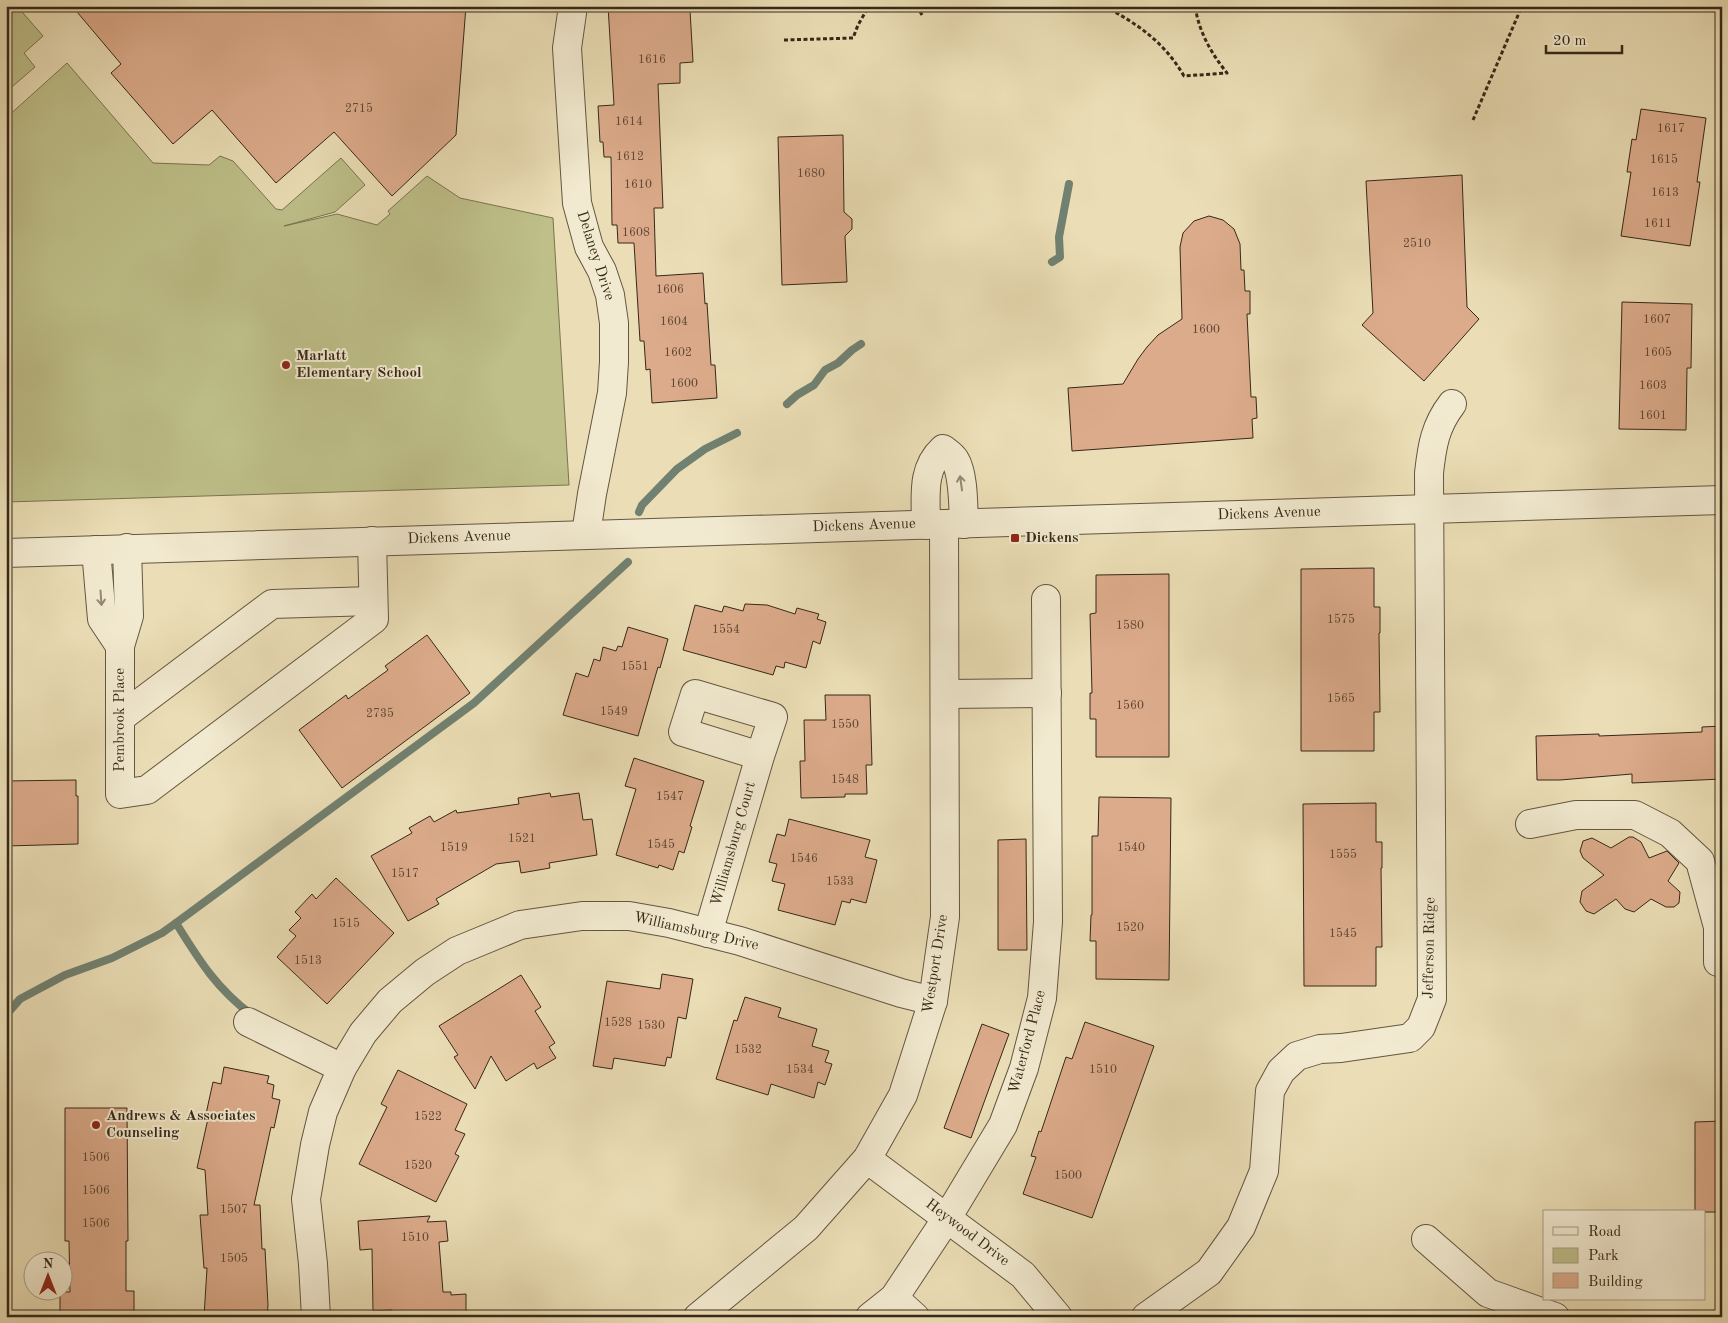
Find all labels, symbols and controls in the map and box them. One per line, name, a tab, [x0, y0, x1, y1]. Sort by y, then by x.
scale bar	[1546, 22, 1622, 54]
text: 20 m	[1553, 34, 1587, 49]
house number: 1616	[638, 54, 666, 66]
house number: 2715	[345, 102, 373, 115]
house number: 1614	[615, 116, 643, 128]
house number: 1617	[1657, 123, 1685, 135]
house number: 1612	[616, 151, 644, 163]
house number: 1615	[1650, 153, 1678, 166]
house number: 1680	[797, 168, 825, 180]
house number: 1610	[624, 179, 652, 191]
house number: 1613	[1651, 187, 1679, 199]
street label: Delaney Drive	[573, 209, 617, 303]
house number: 1611	[1644, 218, 1672, 230]
house number: 1608	[622, 227, 650, 239]
house number: 2510	[1403, 237, 1431, 250]
house number: 1606	[656, 284, 684, 296]
house number: 1607	[1643, 314, 1671, 326]
house number: 1604	[660, 316, 688, 328]
house number: 1600	[1192, 324, 1220, 336]
house number: 1605	[1644, 346, 1672, 359]
house number: 1602	[664, 347, 692, 359]
place label: Marlatt Elementary School	[296, 349, 422, 381]
marker: Marlatt Elementary School	[280, 359, 292, 371]
house number: 1600	[670, 378, 698, 390]
house number: 1603	[1639, 380, 1667, 392]
house number: 1601	[1639, 410, 1667, 422]
one-way arrow	[955, 475, 965, 491]
street label: Dickens Avenue	[1217, 505, 1321, 523]
street label: Dickens Avenue	[812, 517, 916, 535]
street label: Dickens Avenue	[407, 529, 511, 547]
place label: Dickens	[1025, 531, 1079, 546]
marker: Dickens	[1009, 532, 1021, 544]
one-way arrow	[96, 590, 105, 606]
house number: 1575	[1327, 613, 1355, 626]
house number: 1580	[1116, 619, 1144, 632]
house number: 1554	[712, 623, 740, 636]
house number: 1551	[621, 660, 649, 673]
street label: Pembrook Place	[113, 668, 128, 772]
house number: 1565	[1327, 692, 1355, 705]
house number: 1560	[1116, 699, 1144, 712]
house number: 1549	[600, 705, 628, 718]
house number: 2735	[366, 707, 394, 720]
house number: 1550	[831, 718, 859, 731]
house number: 1548	[831, 773, 859, 786]
street label: Williamsburg Court	[709, 780, 759, 908]
house number: 1547	[656, 790, 684, 803]
house number: 1521	[508, 832, 536, 845]
house number: 1545	[647, 838, 675, 851]
house number: 1519	[440, 841, 468, 854]
house number: 1540	[1117, 841, 1145, 854]
house number: 1555	[1329, 848, 1357, 861]
house number: 1546	[790, 852, 818, 865]
house number: 1517	[391, 867, 419, 880]
house number: 1533	[826, 875, 854, 888]
street label: Jefferson Ridge	[1422, 897, 1438, 999]
street label: Williamsburg Drive	[632, 910, 760, 954]
street label: Westport Drive	[921, 913, 951, 1015]
house number: 1515	[332, 917, 360, 930]
house number: 1520	[1116, 921, 1144, 934]
house number: 1545	[1329, 927, 1357, 940]
house number: 1513	[294, 954, 322, 967]
street label: Waterford Place	[1007, 989, 1049, 1095]
house number: 1528	[604, 1016, 632, 1029]
house number: 1530	[637, 1019, 665, 1032]
house number: 1532	[734, 1043, 762, 1056]
house number: 1534	[786, 1063, 814, 1076]
house number: 1510	[1089, 1063, 1117, 1076]
place label: Andrews & Associates Counseling	[106, 1109, 255, 1141]
house number: 1522	[414, 1110, 442, 1123]
marker: Andrews & Associates Counseling	[90, 1119, 102, 1131]
house number: 1506	[82, 1151, 110, 1164]
house number: 1520	[404, 1159, 432, 1172]
house number: 1500	[1054, 1169, 1082, 1182]
house number: 1506	[82, 1184, 110, 1197]
street label: Heywood Drive	[922, 1197, 1012, 1269]
house number: 1507	[220, 1203, 248, 1216]
legend	[1543, 1210, 1706, 1300]
house number: 1506	[82, 1217, 110, 1230]
text: Road	[1588, 1225, 1622, 1240]
house number: 1510	[401, 1231, 429, 1244]
text: Park	[1588, 1249, 1619, 1264]
north arrow	[22, 1250, 72, 1300]
house number: 1505	[220, 1252, 248, 1265]
text: N	[43, 1257, 54, 1271]
text: Building	[1588, 1275, 1643, 1290]

